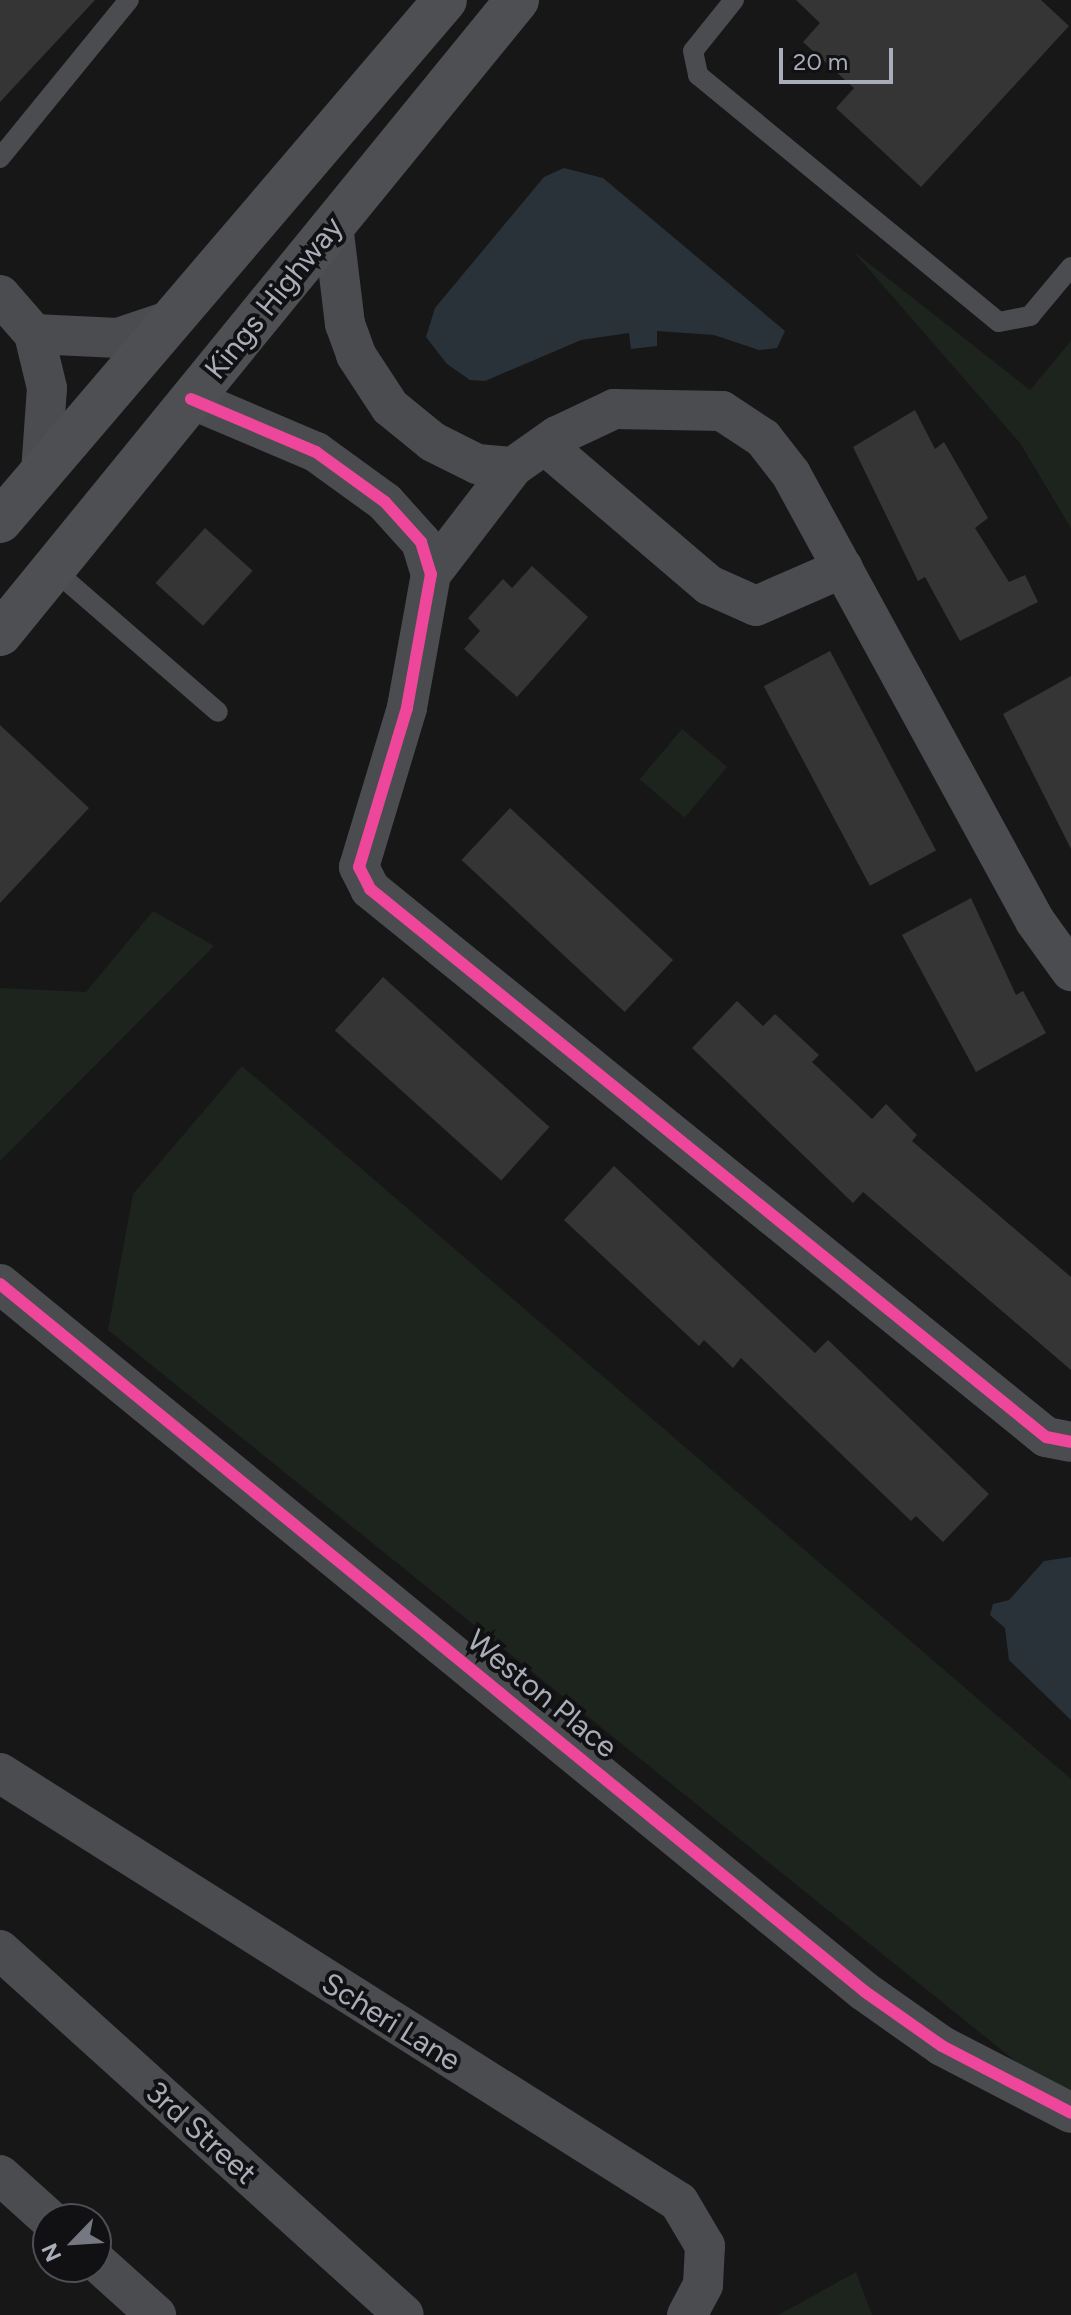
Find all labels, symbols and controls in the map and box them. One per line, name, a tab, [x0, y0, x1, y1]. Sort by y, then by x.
scale bar	[783, 32, 897, 82]
text: 20 m	[793, 47, 848, 76]
street label: Kings Highway	[198, 209, 350, 387]
street label: Weston Place	[460, 1623, 624, 1765]
street label: Scheri Lane	[315, 1965, 467, 2079]
street label: 3rd Street	[139, 2074, 263, 2192]
north arrow	[32, 2203, 112, 2283]
text: N	[36, 2239, 67, 2266]

